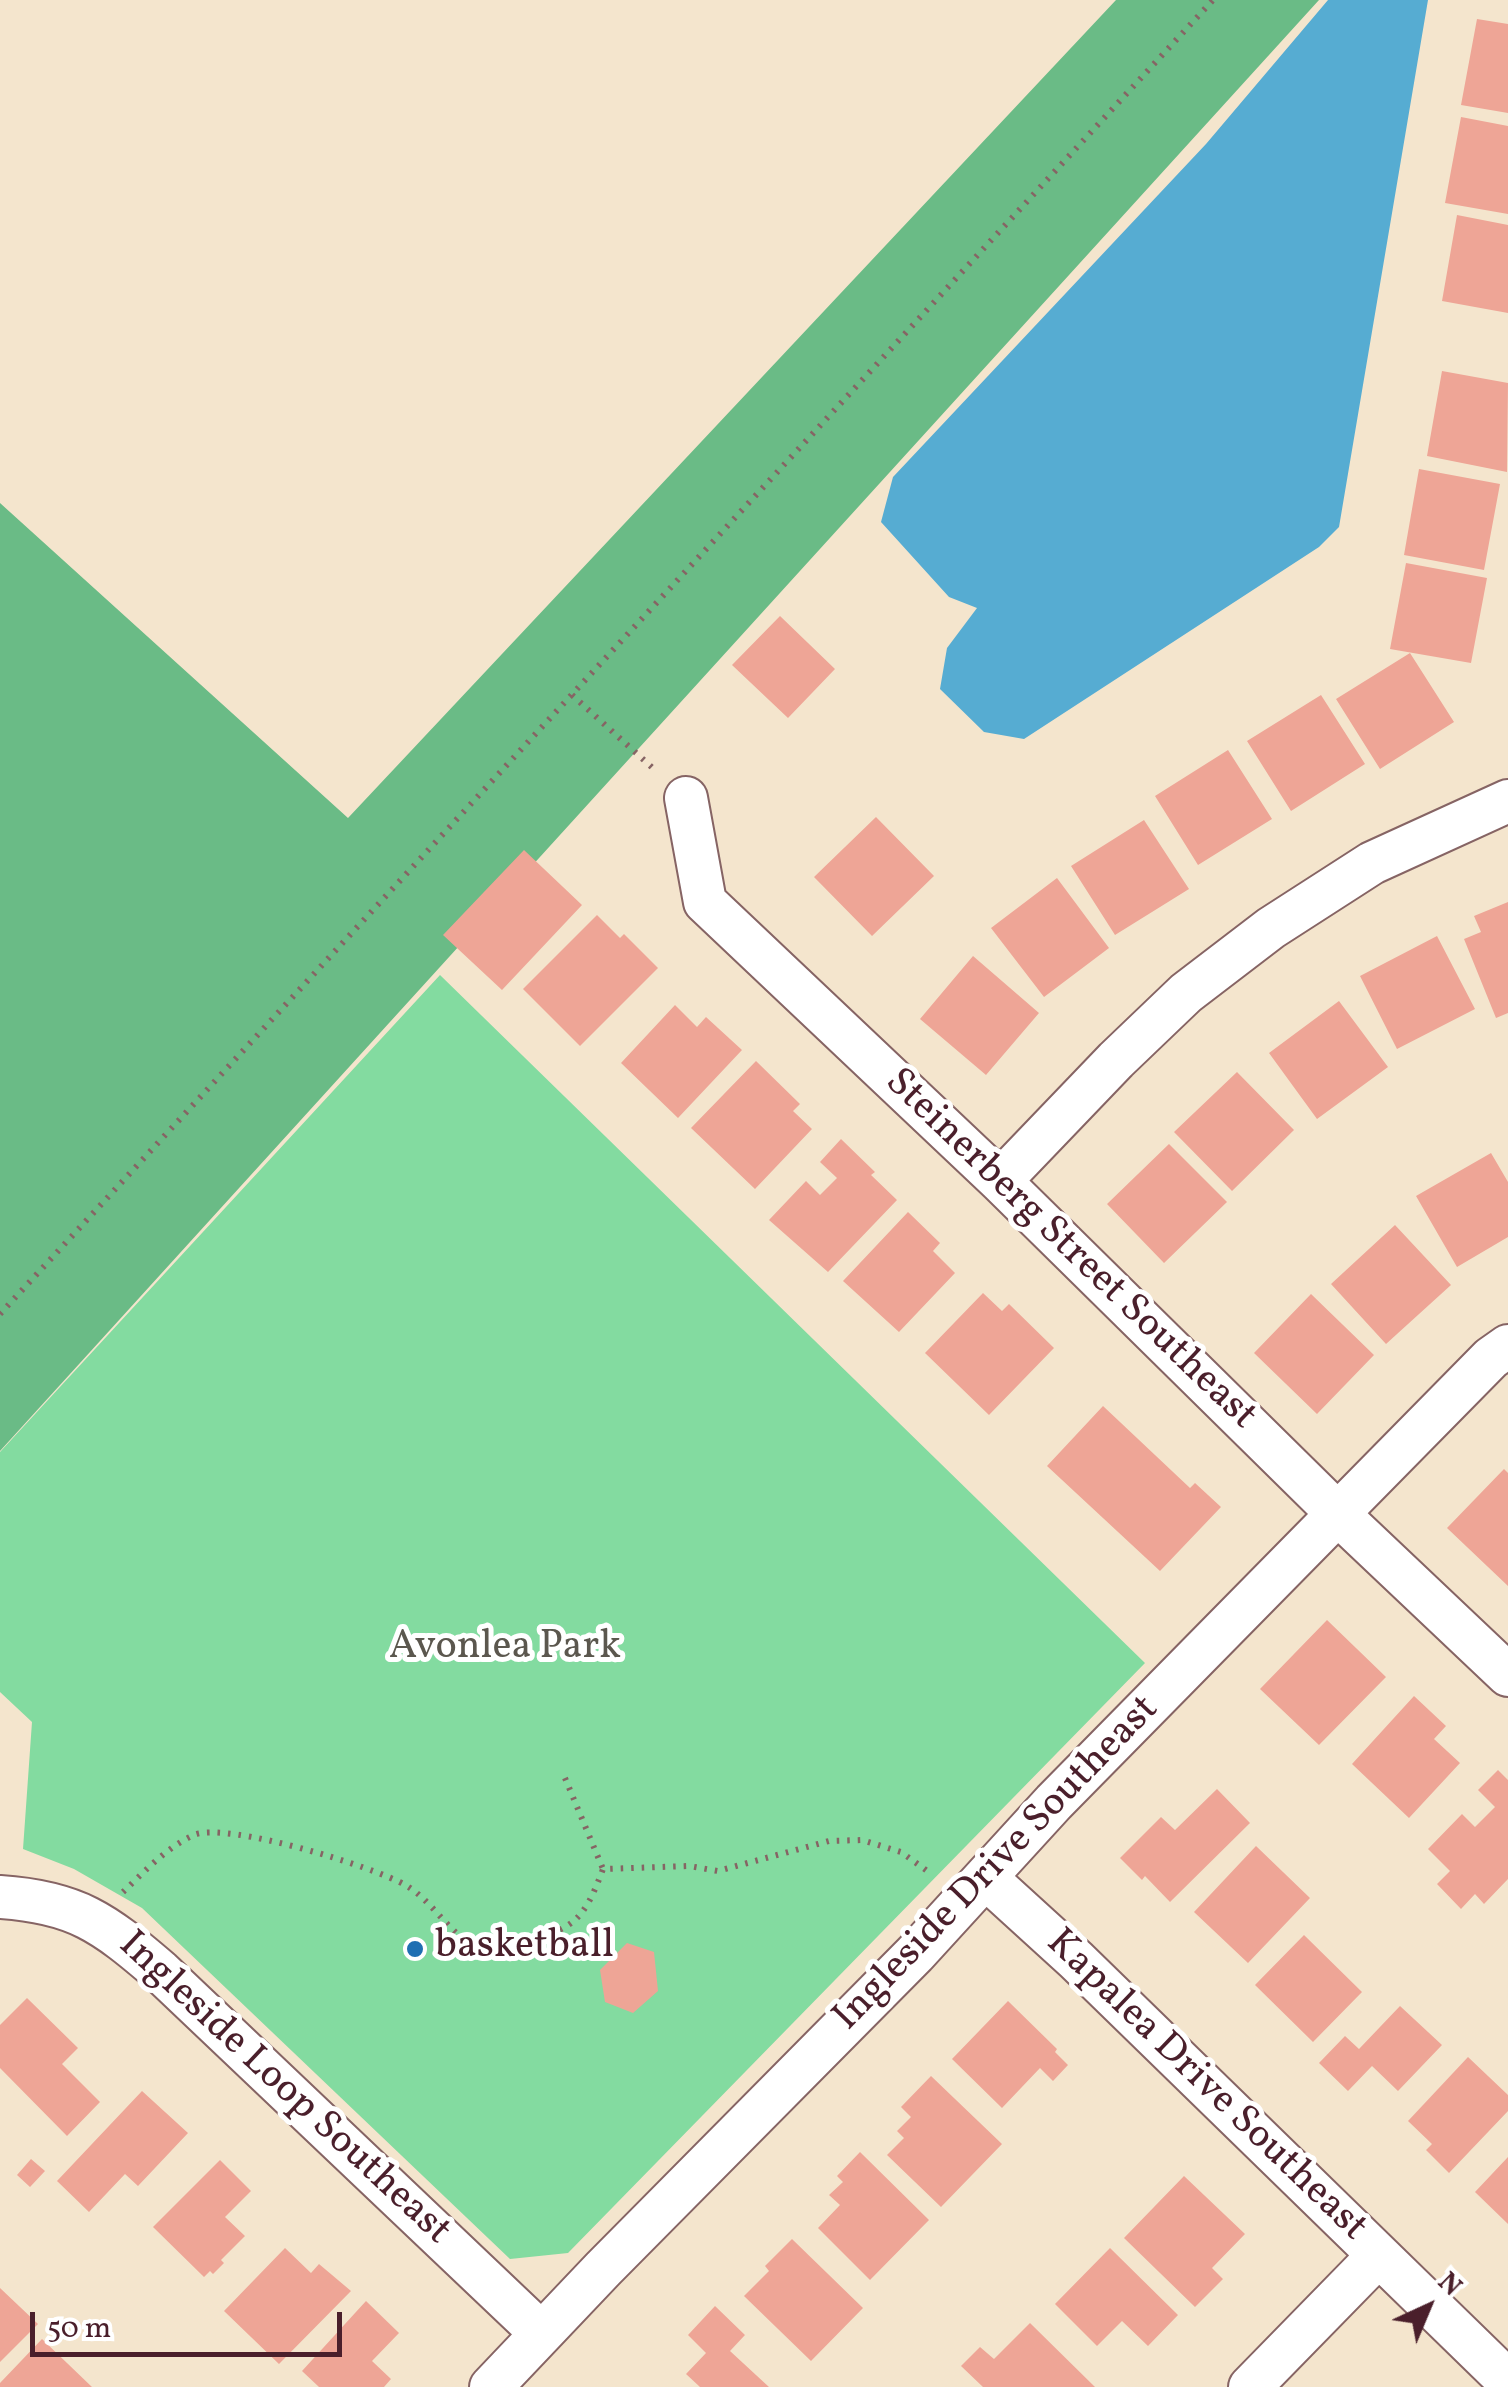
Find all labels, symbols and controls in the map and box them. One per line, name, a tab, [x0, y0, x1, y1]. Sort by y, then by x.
street label: Steinerberg Street Southeast	[873, 1060, 1265, 1442]
park label: Avonlea Park	[389, 1626, 621, 1674]
street label: Ingleside Drive Southeast	[825, 1687, 1171, 2043]
street label: Kapalea Drive Southeast	[1034, 1921, 1376, 2253]
street label: Ingleside Loop Southeast	[107, 1923, 459, 2257]
place label: basketball	[435, 1925, 614, 1973]
marker: basketball	[404, 1938, 426, 1960]
north arrow	[1378, 2257, 1478, 2357]
text: N	[1428, 2264, 1470, 2306]
scale bar	[35, 2292, 348, 2354]
text: 50 m	[47, 2308, 111, 2350]

